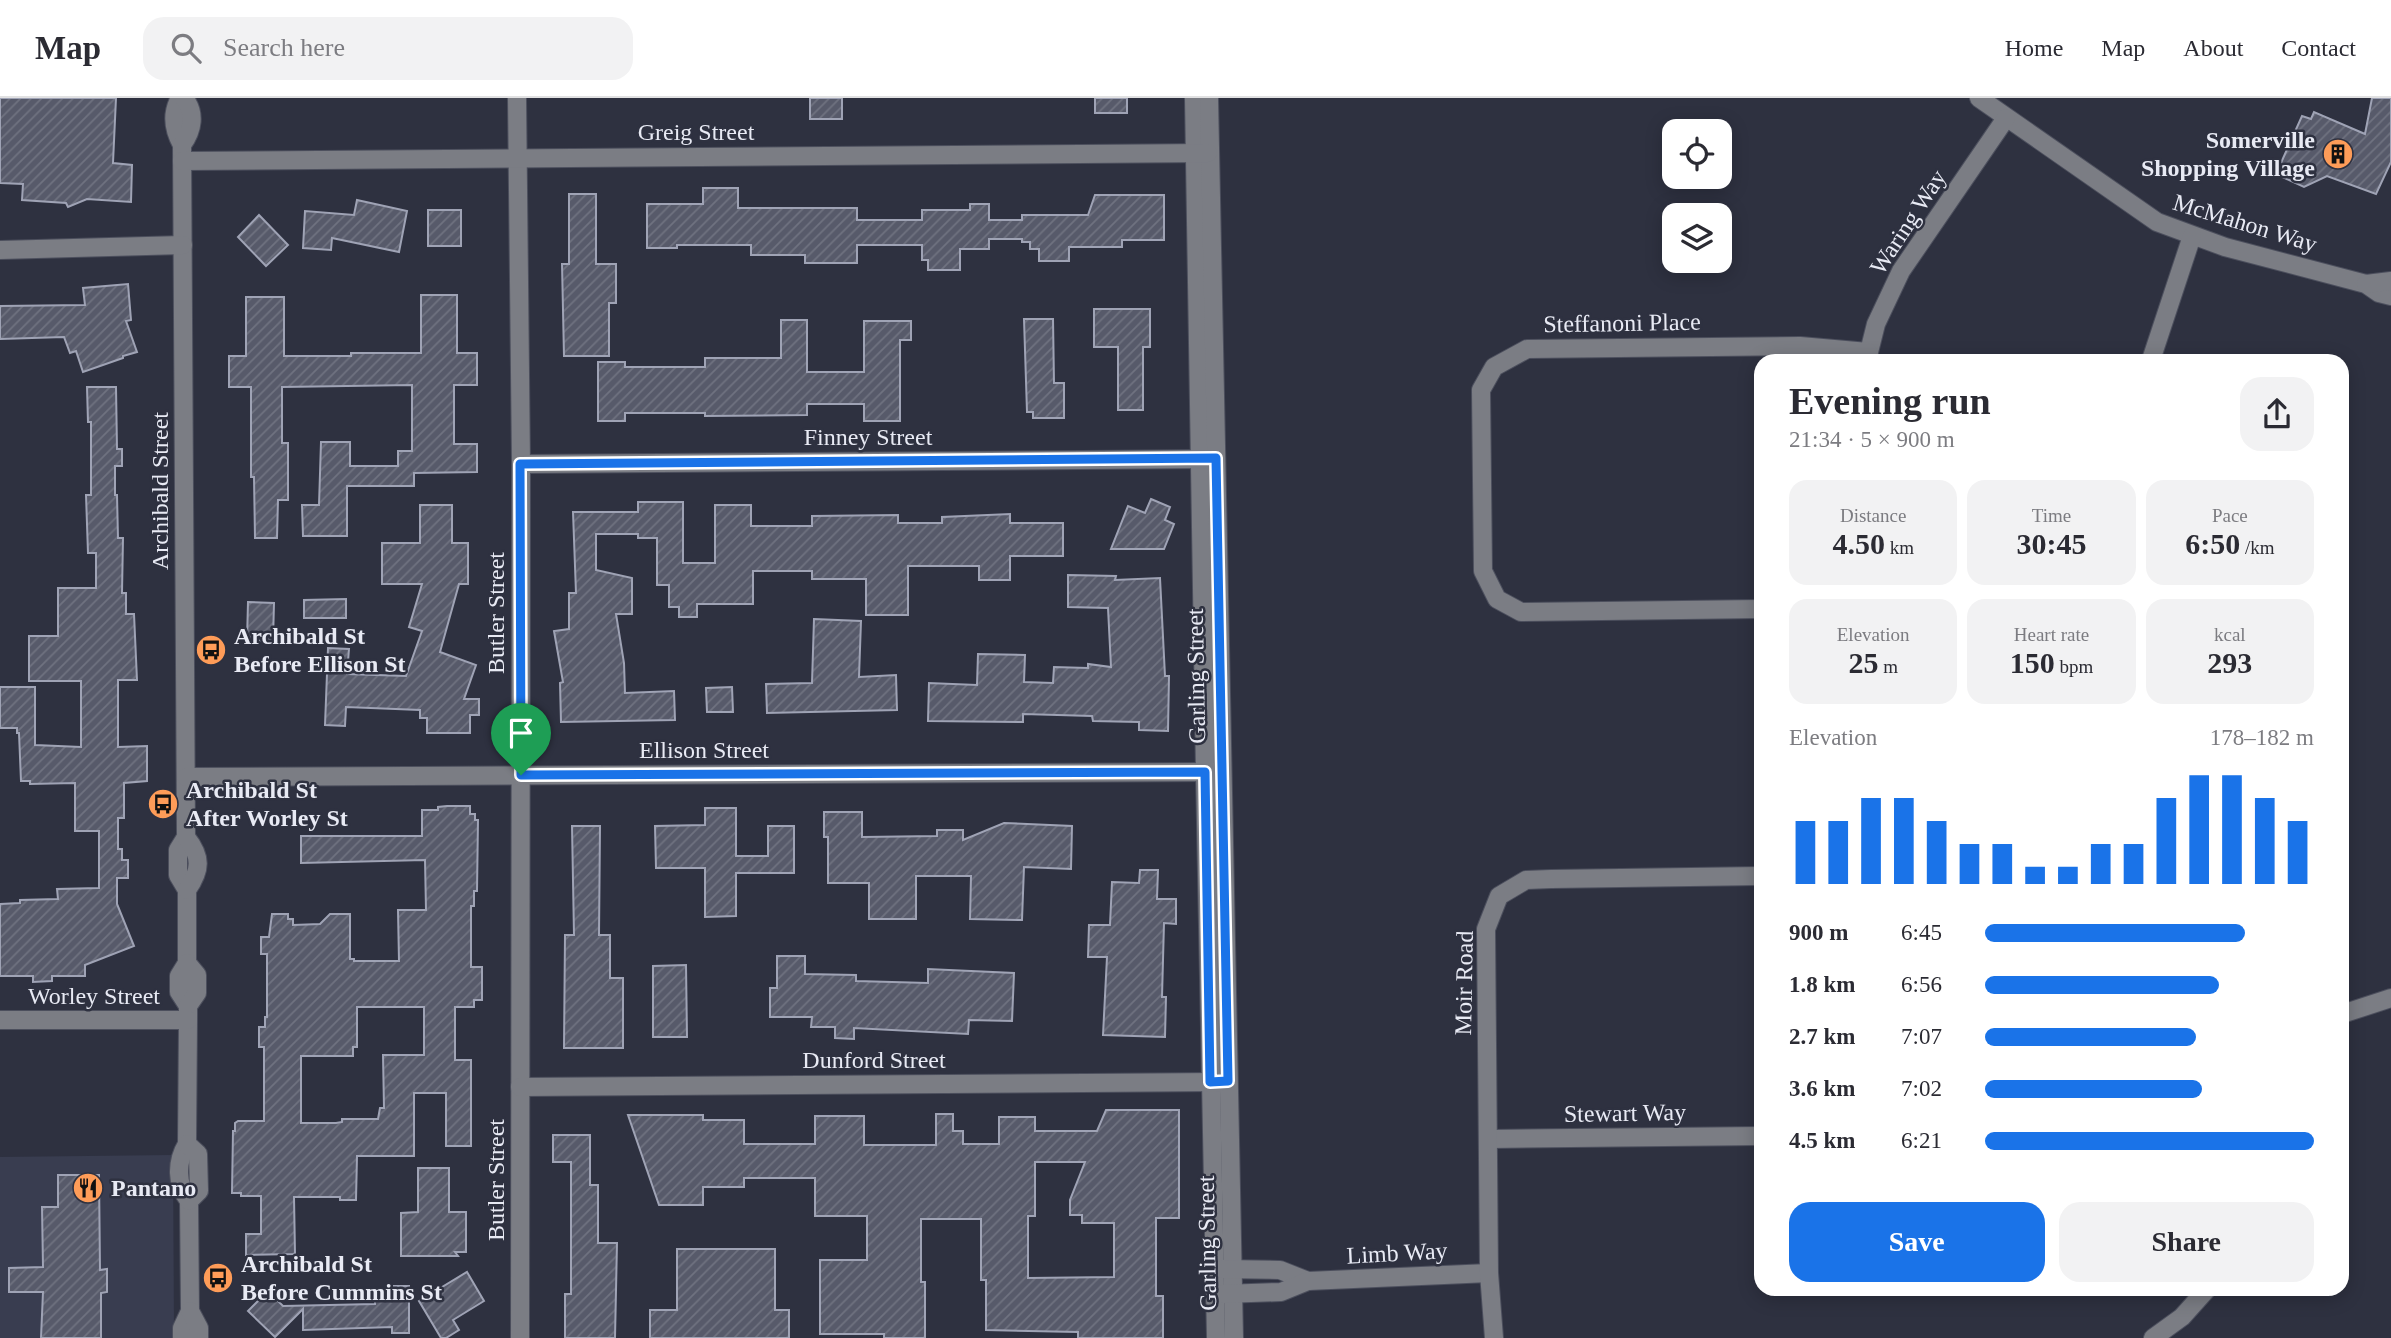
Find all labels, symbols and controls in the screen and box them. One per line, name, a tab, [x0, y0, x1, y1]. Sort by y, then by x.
search box	[143, 17, 633, 80]
icon: search	[167, 29, 205, 67]
text: Map	[35, 30, 101, 66]
text: Search here	[223, 33, 345, 62]
text: Home	[2005, 35, 2063, 61]
text: Map	[2101, 35, 2145, 61]
text: About	[2183, 35, 2243, 61]
text: Contact	[2281, 35, 2356, 61]
street label: Greig Street	[638, 119, 755, 145]
map controls	[1662, 119, 1732, 273]
button: locate	[1662, 119, 1732, 189]
place label: Somerville Shopping Village	[2141, 127, 2315, 181]
building icon: Somerville Shopping Village	[2321, 137, 2355, 171]
street label: Waring Way	[1865, 165, 1951, 279]
street label: McMahon Way	[2170, 189, 2320, 257]
button: layers	[1662, 203, 1732, 273]
street label: Steffanoni Place	[1543, 309, 1701, 337]
button: share	[2240, 377, 2314, 451]
text: Evening run	[1789, 380, 1991, 422]
street label: Archibald Street	[147, 412, 173, 570]
street label: Finney Street	[804, 424, 933, 450]
text: 21:34 · 5 × 900 m	[1789, 427, 1955, 452]
text: Distance	[1840, 505, 1906, 526]
text: Time	[2032, 505, 2071, 526]
text: Pace	[2212, 505, 2248, 526]
text: 4.50	[1832, 527, 1885, 560]
text: 30:45	[2016, 527, 2086, 560]
text: 6:50	[2185, 527, 2240, 560]
text: km	[1885, 537, 1914, 558]
text: /km	[2240, 537, 2274, 558]
street label: Butler Street	[483, 552, 509, 674]
street label: Garling Street	[1182, 608, 1210, 744]
place label: Archibald St Before Ellison St	[234, 623, 406, 677]
text: Elevation	[1837, 624, 1910, 645]
text: Heart rate	[2014, 624, 2089, 645]
text: kcal	[2214, 624, 2246, 645]
bus stop icon: Archibald St Before Ellison St	[194, 633, 228, 667]
text: 25	[1848, 646, 1878, 679]
text: 150	[2010, 646, 2055, 679]
text: 293	[2207, 646, 2252, 679]
text: m	[1878, 656, 1898, 677]
text: bpm	[2055, 656, 2093, 677]
pin	[491, 703, 551, 775]
icon: arrive	[502, 714, 540, 752]
text: Elevation	[1789, 725, 1877, 750]
text: 178–182 m	[2210, 725, 2314, 750]
street label: Ellison Street	[639, 737, 769, 763]
place label: Archibald St After Worley St	[186, 777, 348, 831]
bus stop icon: Archibald St After Worley St	[146, 787, 180, 821]
text: 900 m	[1789, 920, 1848, 945]
text: 6:45	[1901, 920, 1942, 945]
street label: Moir Road	[1450, 930, 1478, 1036]
text: 1.8 km	[1789, 972, 1855, 997]
text: 6:56	[1901, 972, 1942, 997]
street label: Worley Street	[28, 983, 160, 1009]
text: 2.7 km	[1789, 1024, 1855, 1049]
text: 7:07	[1901, 1024, 1942, 1049]
street label: Dunford Street	[802, 1047, 946, 1073]
text: 3.6 km	[1789, 1076, 1855, 1101]
text: 7:02	[1901, 1076, 1942, 1101]
street label: Stewart Way	[1564, 1099, 1686, 1127]
street label: Butler Street	[483, 1119, 509, 1241]
text: 4.5 km	[1789, 1128, 1855, 1153]
text: 6:21	[1901, 1128, 1942, 1153]
restaurant icon: Pantano	[71, 1171, 105, 1205]
place label: Pantano	[111, 1175, 196, 1201]
street label: Garling Street	[1193, 1175, 1221, 1311]
button: Save	[1789, 1202, 2045, 1282]
button: Share	[2059, 1202, 2314, 1282]
street label: Limb Way	[1346, 1237, 1448, 1269]
place label: Archibald St Before Cummins St	[241, 1251, 442, 1305]
bus stop icon: Archibald St Before Cummins St	[201, 1261, 235, 1295]

